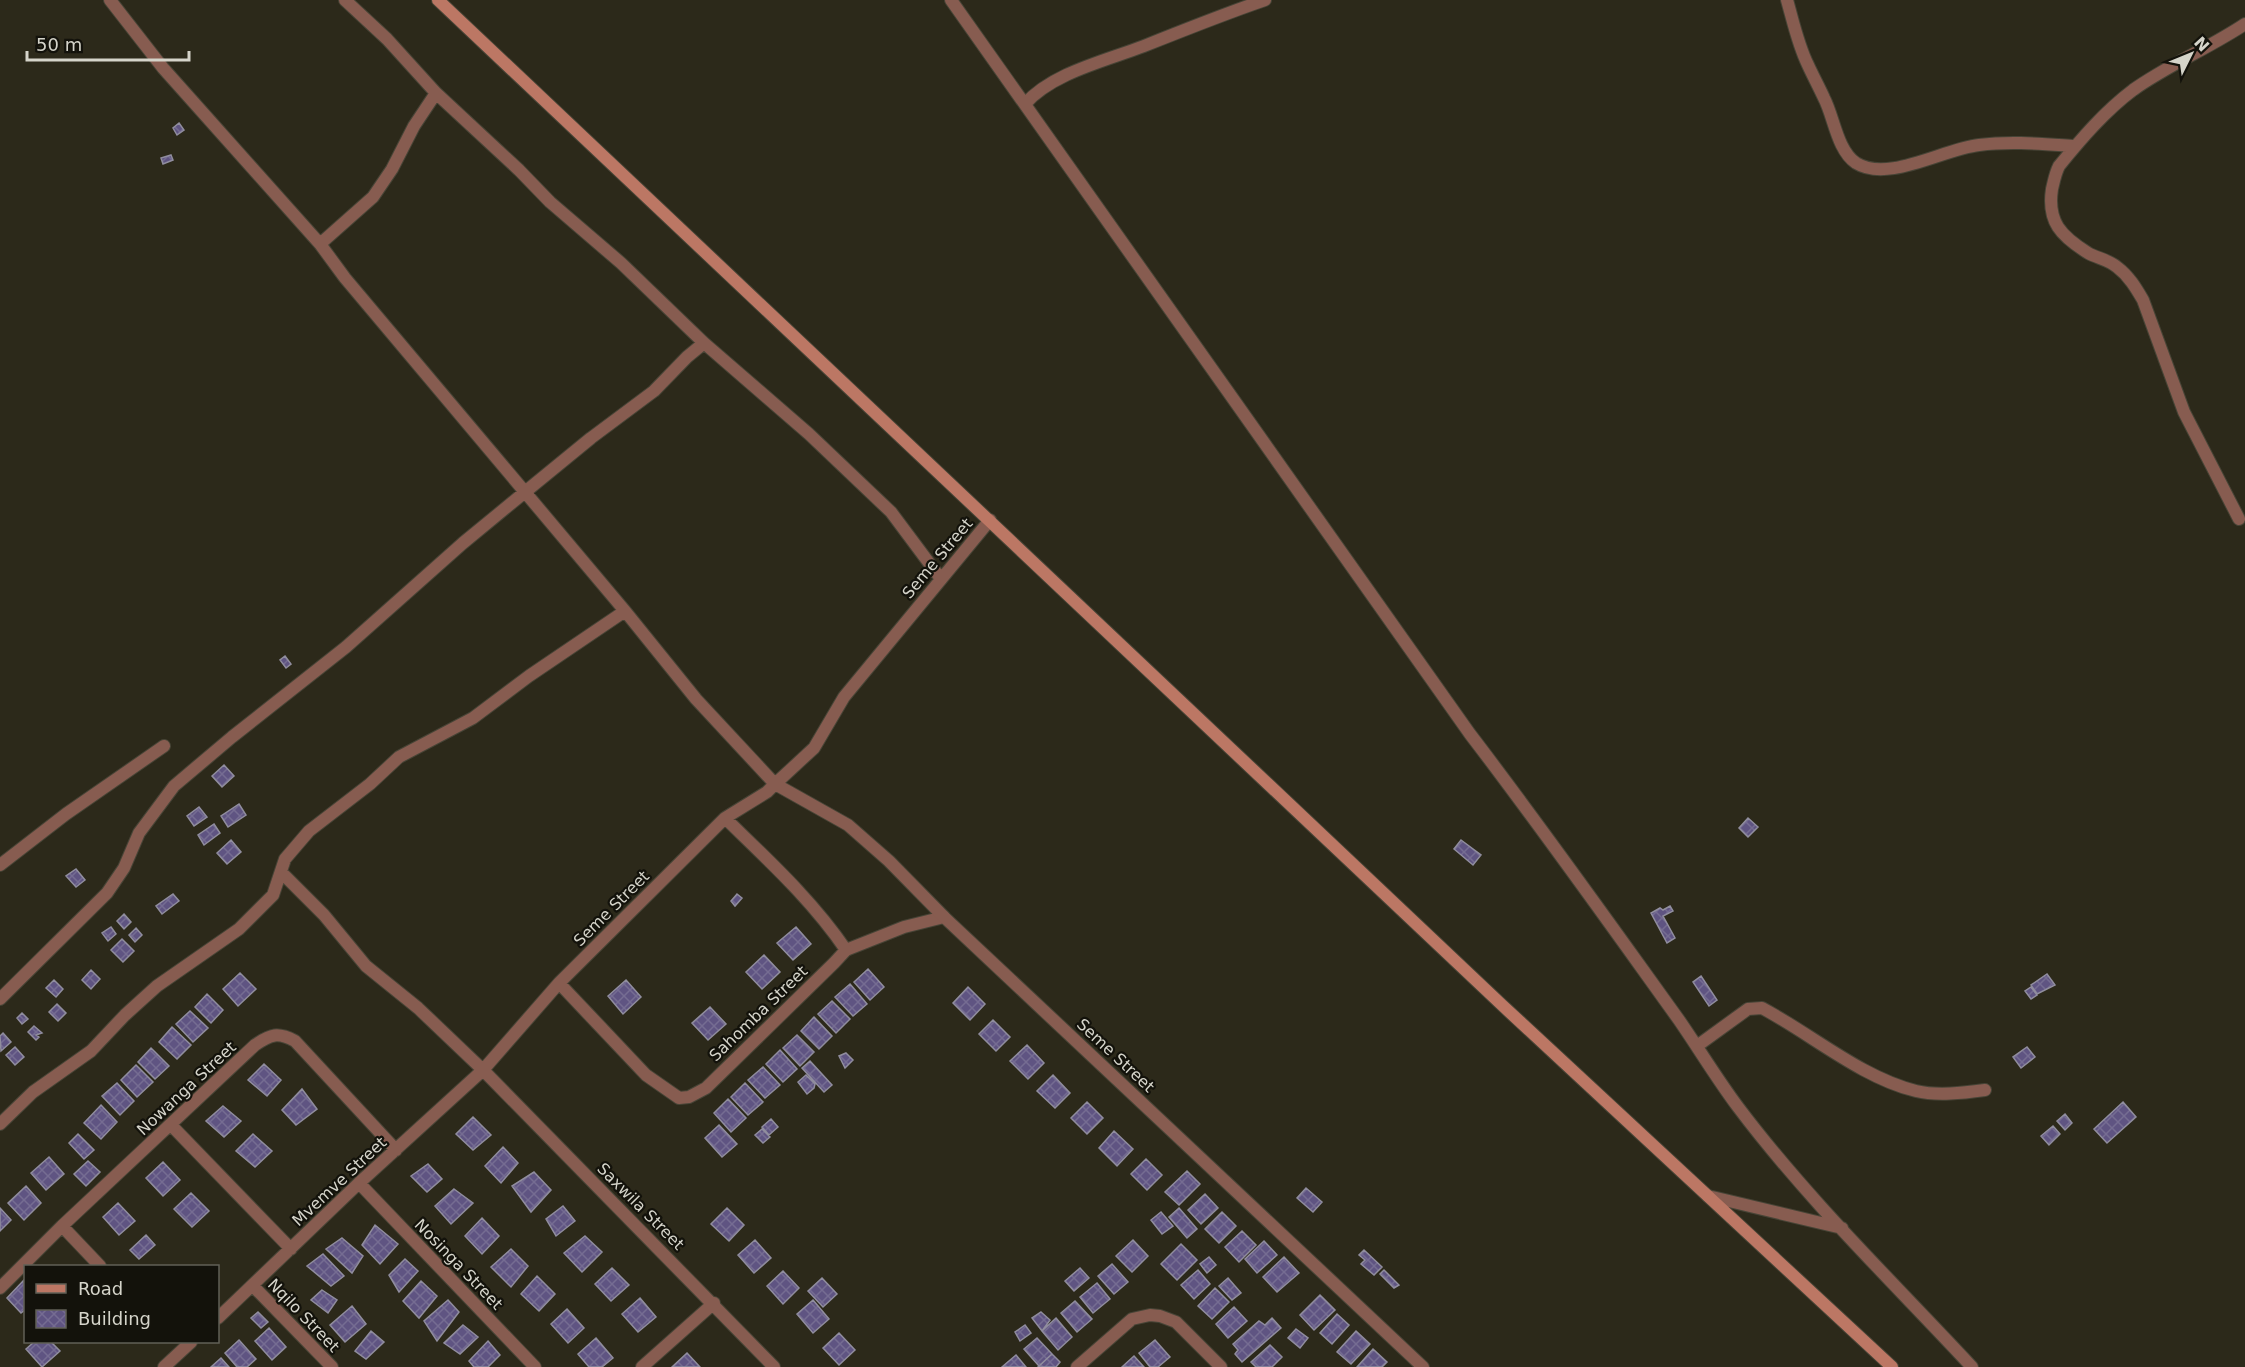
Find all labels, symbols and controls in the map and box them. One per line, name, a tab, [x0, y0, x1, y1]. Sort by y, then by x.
scale bar	[27, 24, 189, 62]
north arrow	[2161, 24, 2221, 84]
text: N	[2190, 33, 2213, 55]
text: 50 m	[36, 34, 82, 55]
street label: Seme Street	[898, 514, 977, 602]
street label: Seme Street	[570, 867, 653, 950]
street label: Sahomba Street	[705, 962, 811, 1065]
street label: Seme Street	[1073, 1015, 1158, 1096]
street label: Nowanga Street	[133, 1038, 240, 1139]
street label: Mvemve Street	[288, 1133, 390, 1230]
street label: Saxwila Street	[593, 1159, 688, 1254]
street label: Nosinga Street	[411, 1215, 507, 1314]
legend	[24, 1265, 219, 1343]
street label: Nqilo Street	[264, 1275, 343, 1356]
text: Road	[78, 1278, 123, 1299]
text: Building	[78, 1308, 151, 1329]

